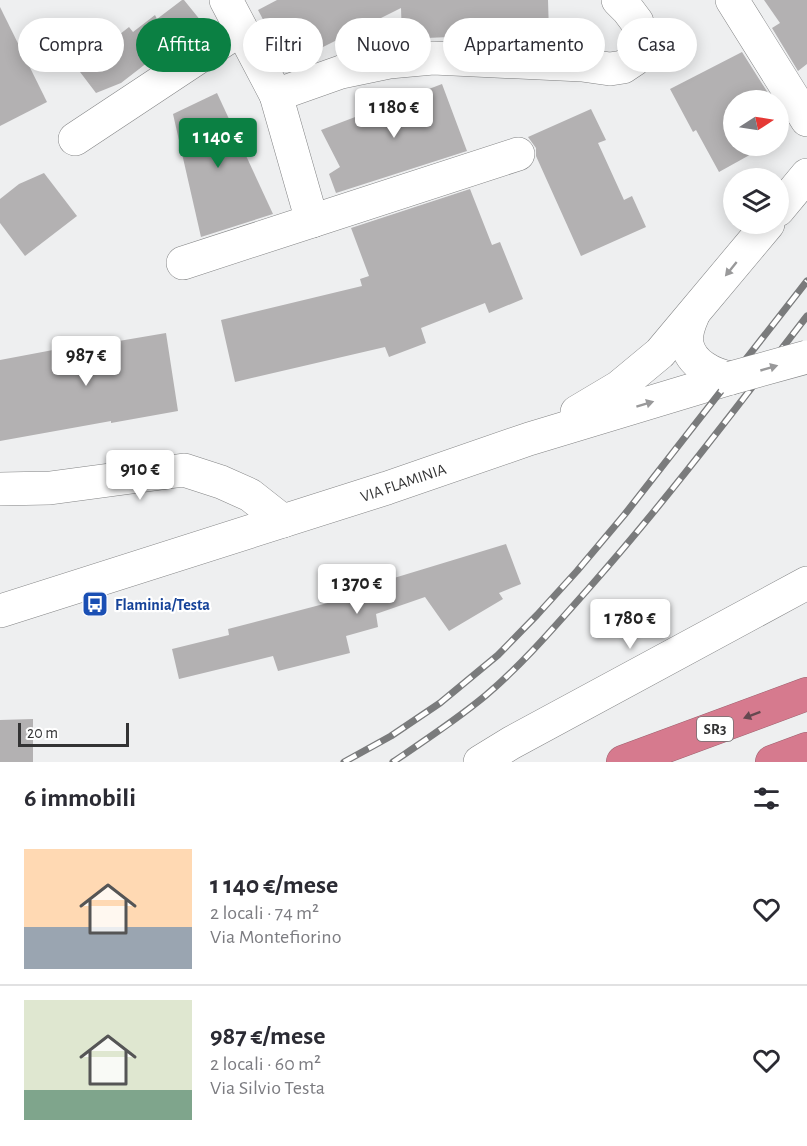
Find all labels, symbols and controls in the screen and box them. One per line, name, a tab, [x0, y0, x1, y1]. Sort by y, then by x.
chip: Compra	[18, 18, 124, 72]
chip: Affitta	[136, 18, 231, 72]
chip: Filtri	[243, 18, 323, 72]
chip: Nuovo	[335, 18, 431, 72]
chip: Appartamento	[443, 18, 605, 72]
chip: Casa	[617, 18, 697, 72]
pin: 1 180 €	[339, 88, 449, 139]
north arrow	[723, 90, 789, 156]
map controls	[723, 90, 789, 234]
text: 1 180 €	[369, 97, 419, 117]
pin: 1 140 €	[163, 118, 273, 169]
text: 1 140 €	[193, 127, 243, 147]
button: layers	[723, 168, 789, 234]
one-way arrow	[724, 261, 737, 277]
pin: 987 €	[44, 336, 128, 387]
text: 987 €	[66, 345, 106, 365]
one-way arrow	[760, 362, 778, 372]
one-way arrow	[636, 399, 654, 408]
pin: 910 €	[98, 450, 182, 501]
text: 910 €	[120, 459, 160, 479]
street label: VIA FLAMINIA	[358, 461, 448, 505]
pin: 1 370 €	[302, 564, 412, 615]
text: 1 370 €	[332, 573, 382, 593]
bus stop icon: Flaminia/Testa	[80, 589, 110, 619]
place label: Flaminia/Testa	[115, 597, 210, 613]
pin: 1 780 €	[575, 599, 685, 650]
text: 1 780 €	[604, 608, 656, 628]
one-way arrow	[743, 710, 761, 720]
road number: SR3	[697, 717, 733, 741]
scale bar	[18, 720, 129, 748]
text: 20 m	[27, 725, 58, 741]
icon: filters	[750, 782, 783, 815]
text: 6 immobili	[24, 785, 136, 811]
text: 1 140 €/mese	[210, 872, 338, 898]
icon: home	[72, 873, 144, 945]
icon: heart	[750, 893, 783, 926]
text: 2 locali · 74 m²	[210, 903, 319, 923]
text: Via Montefiorino	[210, 927, 341, 947]
text: 987 €/mese	[210, 1023, 326, 1049]
icon: home	[72, 1024, 144, 1096]
icon: heart	[750, 1044, 783, 1077]
text: 2 locali · 60 m²	[210, 1054, 321, 1074]
text: Via Silvio Testa	[210, 1078, 325, 1098]

